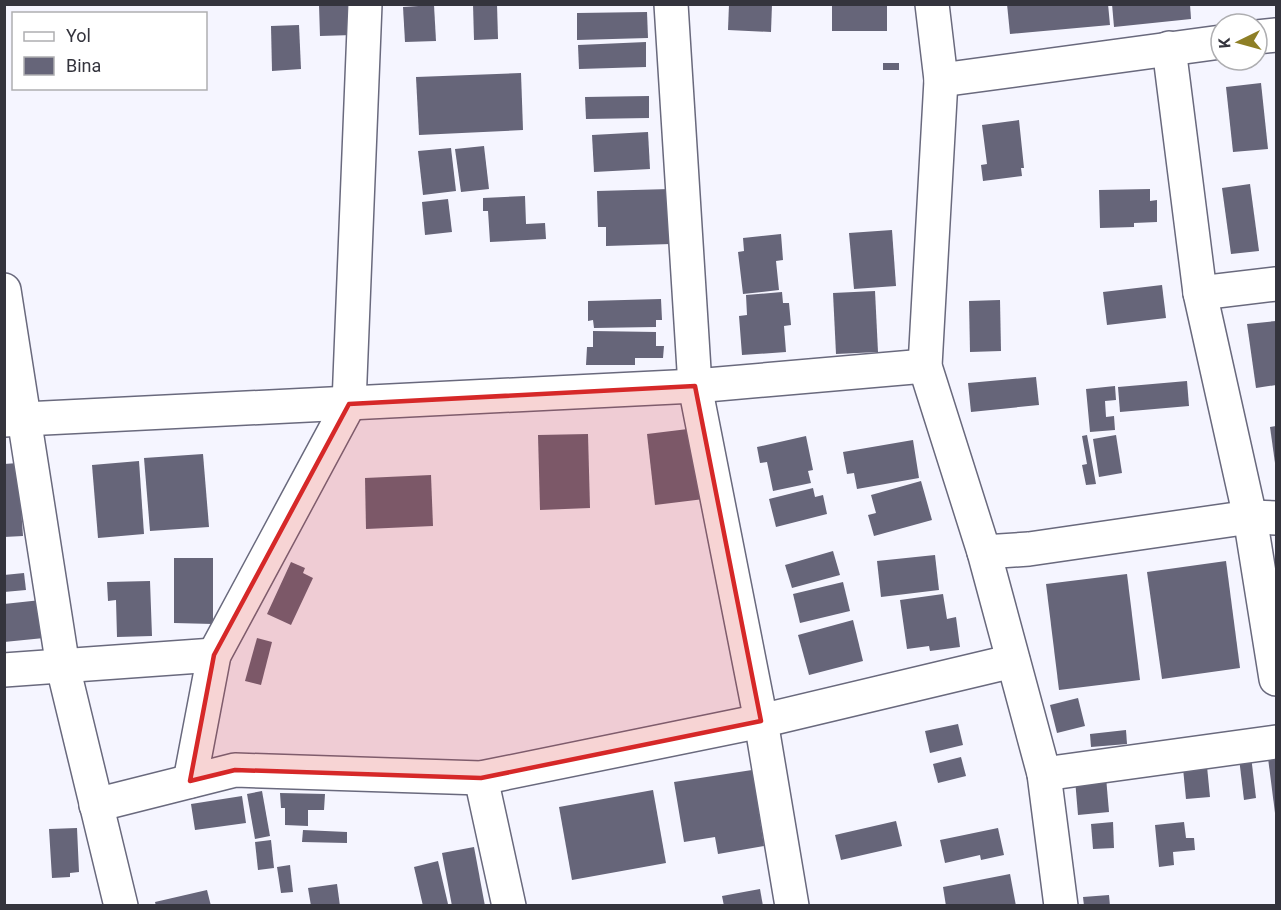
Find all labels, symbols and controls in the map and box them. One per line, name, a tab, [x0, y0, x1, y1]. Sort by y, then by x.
legend	[12, 12, 207, 90]
north arrow	[1209, 12, 1269, 72]
text: Yol	[66, 25, 91, 46]
text: K	[1215, 37, 1234, 49]
text: Bina	[66, 55, 101, 76]

